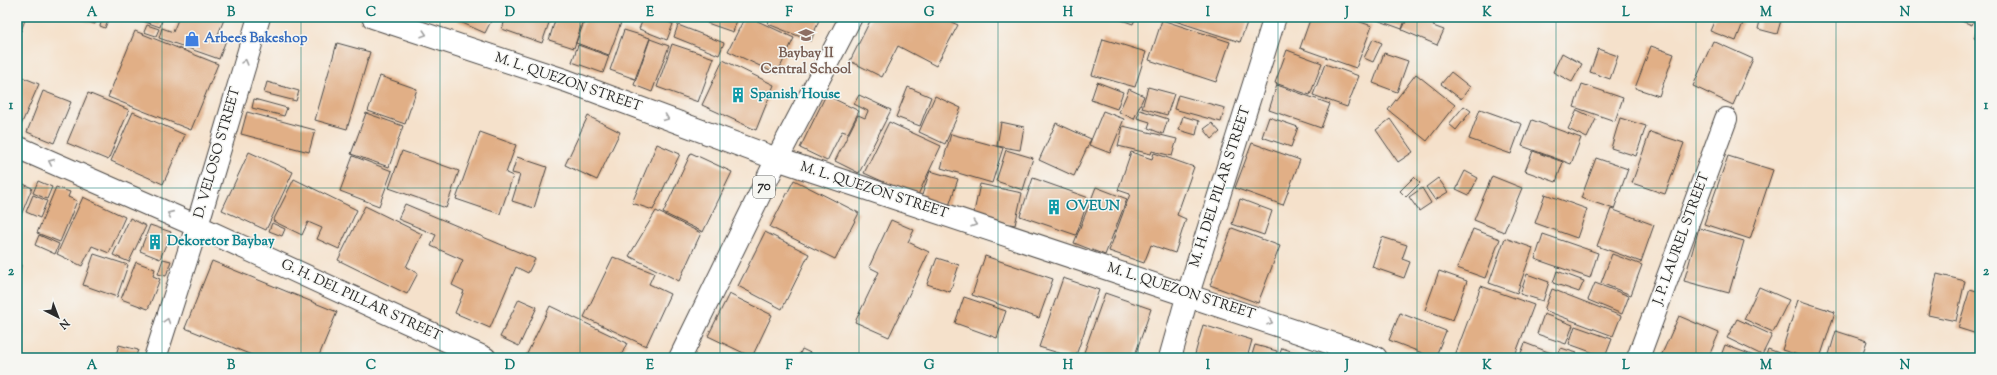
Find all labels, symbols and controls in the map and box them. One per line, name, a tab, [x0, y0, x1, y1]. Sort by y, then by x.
text: A	[87, 4, 98, 22]
text: B	[227, 4, 236, 22]
text: C	[366, 4, 376, 22]
text: D	[505, 4, 515, 22]
text: E	[646, 4, 654, 22]
text: F	[785, 4, 793, 22]
text: G	[924, 4, 935, 22]
text: H	[1063, 4, 1074, 22]
text: I	[1206, 4, 1211, 22]
text: J	[1344, 4, 1349, 22]
text: K	[1482, 4, 1492, 22]
text: L	[1622, 4, 1630, 22]
text: M	[1760, 4, 1772, 22]
text: N	[1900, 4, 1911, 22]
school or university icon: Baybay II Central School	[797, 26, 815, 44]
place label: Arbees Bakeshop	[204, 29, 308, 49]
one-way arrow	[420, 29, 427, 37]
shop icon: Arbees Bakeshop	[183, 30, 201, 48]
place label: Baybay II Central School	[761, 44, 851, 80]
street label: M. L. QUEZON STREET	[492, 48, 645, 118]
one-way arrow	[240, 59, 249, 66]
street label: D. VELOSO STREET	[190, 85, 246, 221]
place label: Spanish House	[750, 85, 841, 105]
building icon: Spanish House	[729, 86, 747, 104]
text: 1	[9, 97, 14, 115]
text: 1	[1984, 97, 1989, 115]
street label: M. H. DEL PILAR STREET	[1185, 104, 1257, 270]
one-way arrow	[662, 113, 669, 121]
one-way arrow	[47, 158, 54, 166]
street label: M. L. QUEZON STREET	[797, 158, 951, 224]
street label: J. P. LAUREL STREET	[1648, 170, 1715, 309]
road number: 70	[753, 176, 775, 198]
place label: OVEUN	[1066, 197, 1120, 217]
building icon: OVEUN	[1045, 198, 1063, 216]
one-way arrow	[166, 211, 174, 219]
one-way arrow	[970, 219, 977, 228]
place label: Dekoretor Baybay	[167, 232, 275, 252]
building icon: Dekoretor Baybay	[146, 233, 164, 251]
street label: G. H. DEL PILLAR STREET	[277, 255, 445, 347]
street label: M. L. QUEZON STREET	[1104, 259, 1258, 325]
text: 2	[8, 263, 15, 281]
text: 2	[1983, 263, 1990, 281]
north arrow	[38, 297, 78, 337]
text: N	[55, 314, 73, 333]
one-way arrow	[162, 317, 171, 324]
one-way arrow	[1266, 317, 1273, 326]
text: A	[87, 357, 98, 375]
text: B	[227, 357, 236, 375]
text: C	[366, 357, 376, 375]
text: D	[505, 357, 515, 375]
text: E	[646, 357, 654, 375]
text: F	[785, 357, 793, 375]
text: G	[924, 357, 935, 375]
text: H	[1063, 357, 1074, 375]
text: I	[1206, 357, 1211, 375]
text: J	[1344, 357, 1349, 375]
text: K	[1482, 357, 1492, 375]
text: L	[1622, 357, 1630, 375]
text: M	[1760, 357, 1772, 375]
text: N	[1900, 357, 1911, 375]

